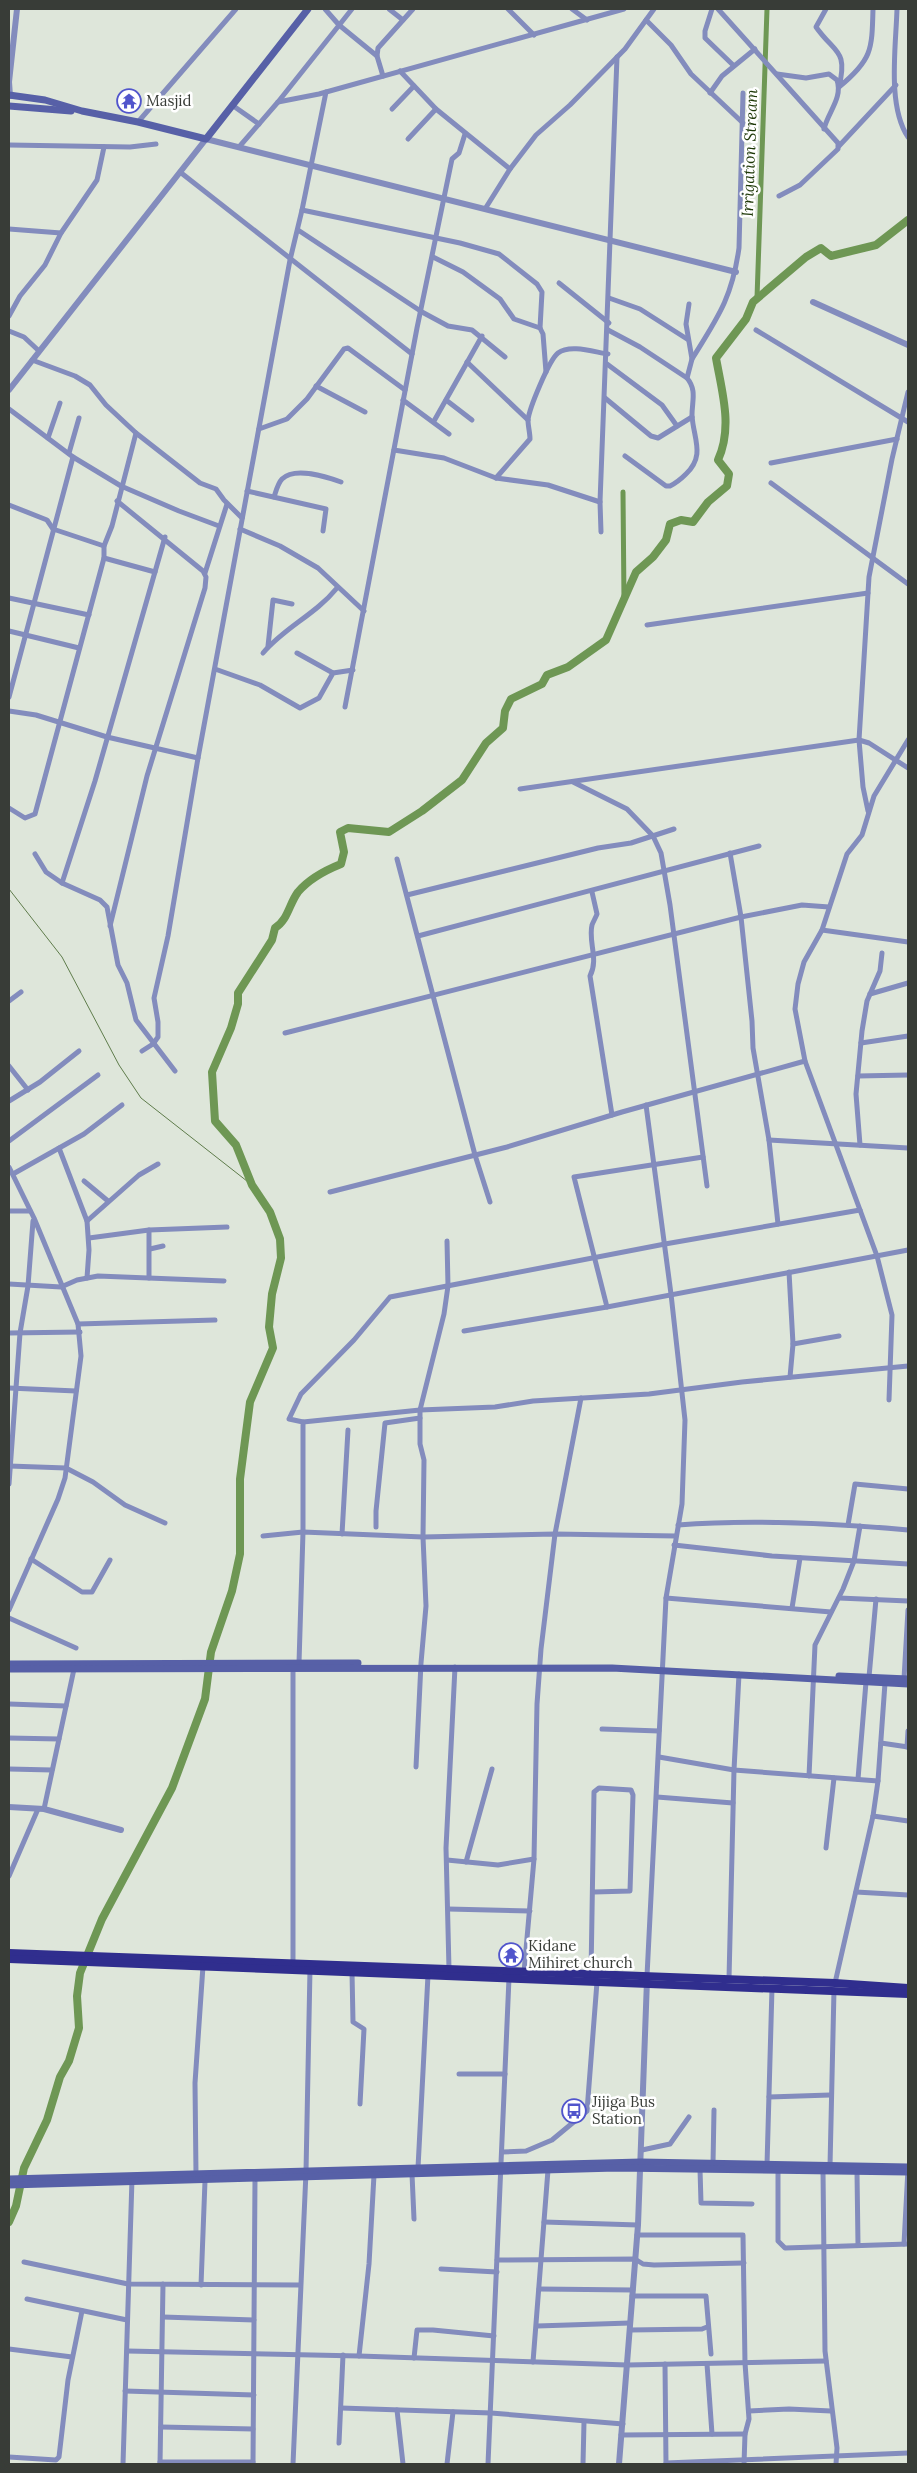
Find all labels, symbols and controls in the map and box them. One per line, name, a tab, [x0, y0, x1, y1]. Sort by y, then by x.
temple icon: Masjid	[116, 88, 142, 114]
water label: Irrigation Stream	[737, 89, 761, 217]
place label: Masjid	[146, 91, 192, 110]
place label: Kidane Mihiret church	[528, 1936, 633, 1972]
temple icon: Kidane Mihiret church	[498, 1942, 524, 1968]
place label: Jijiga Bus Station	[591, 2092, 655, 2128]
bus stop icon: Jijiga Bus Station	[561, 2098, 587, 2124]

